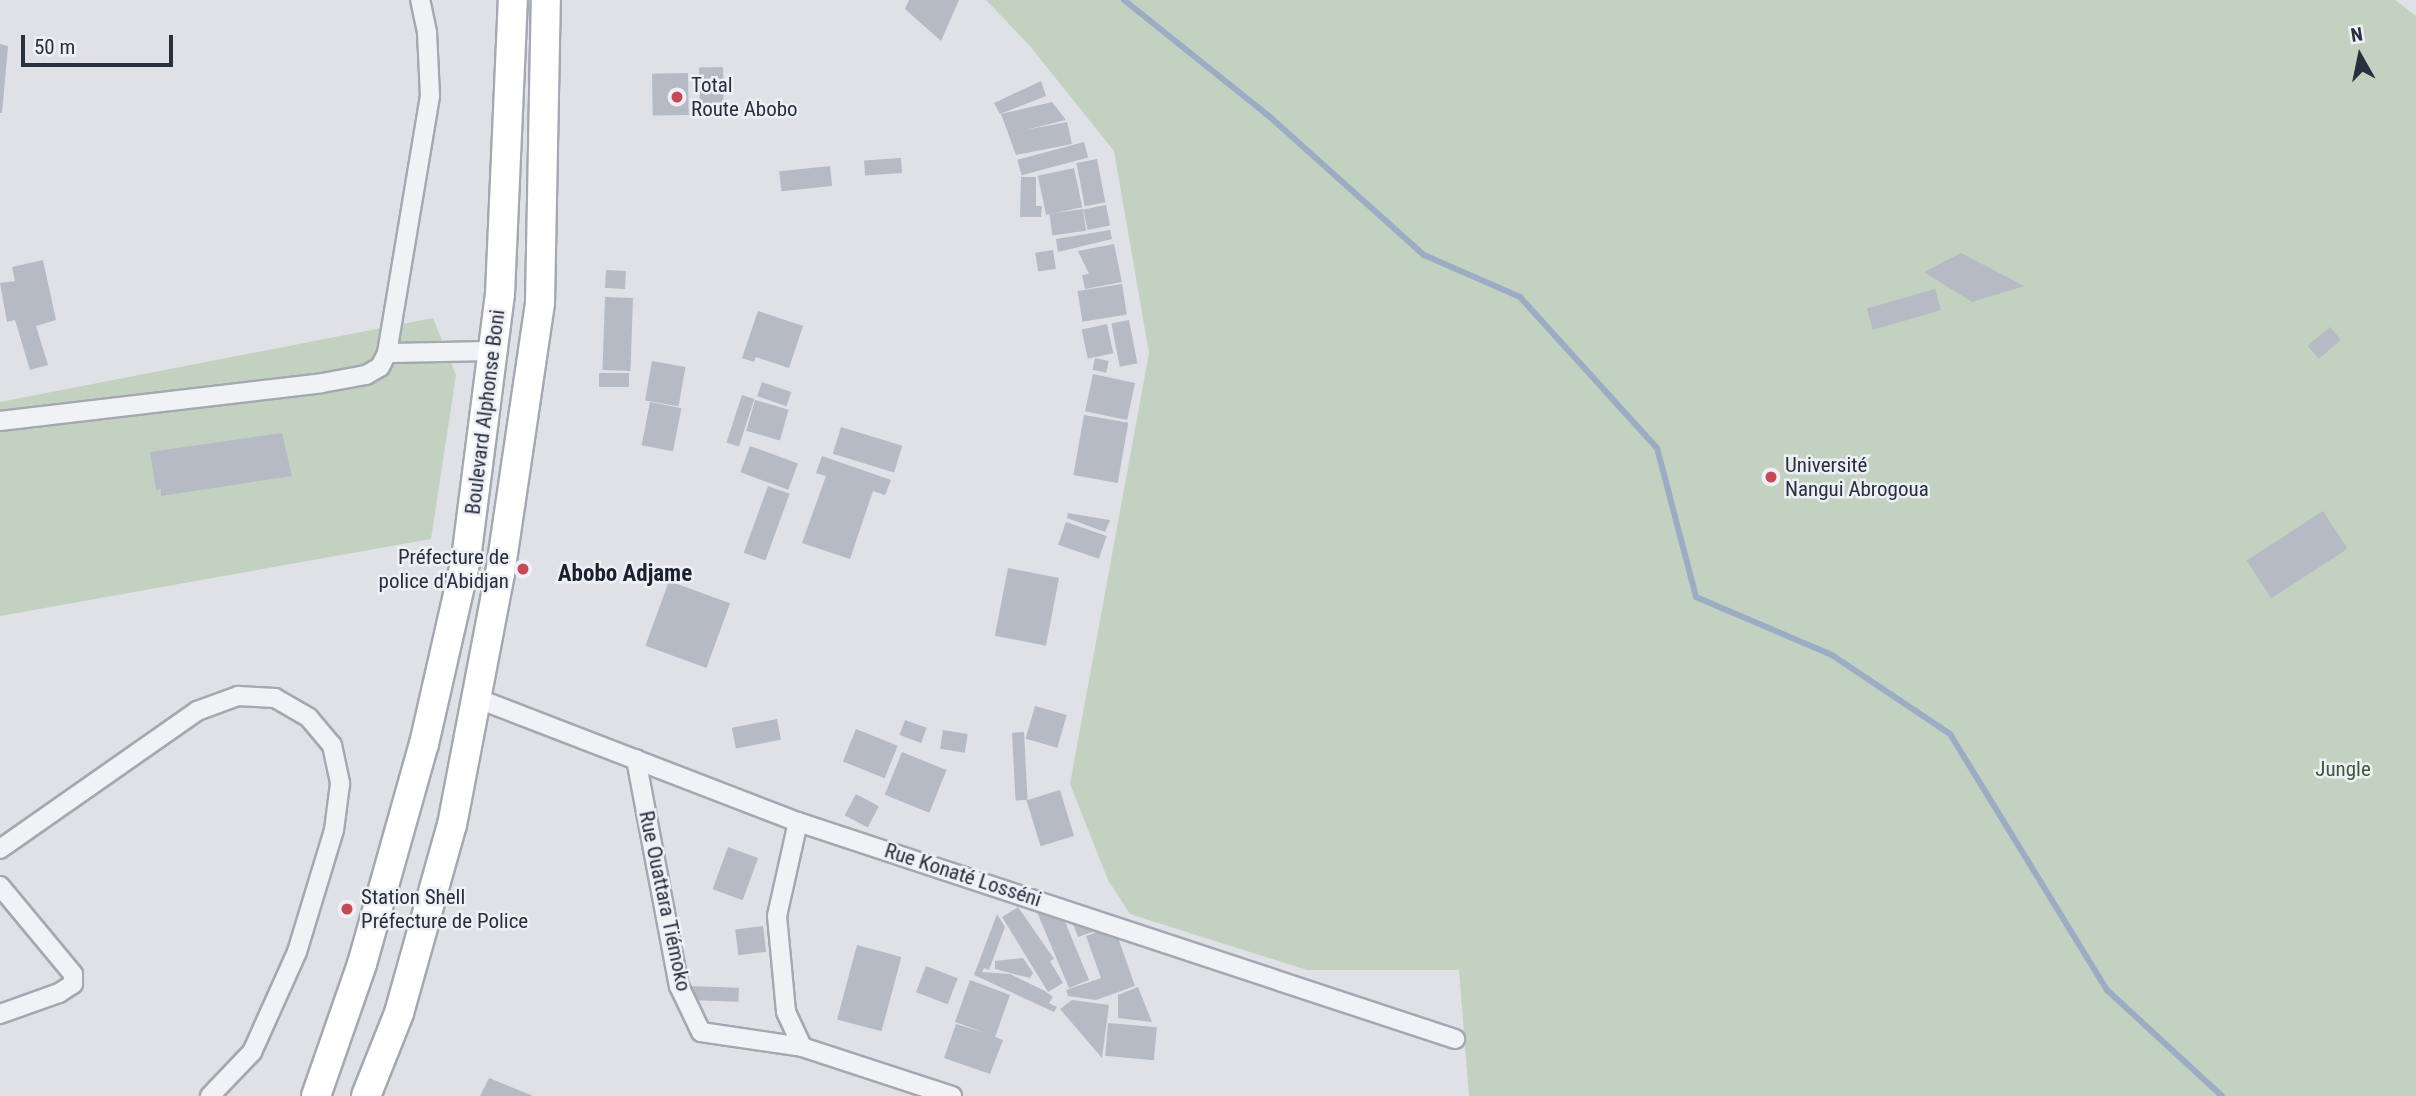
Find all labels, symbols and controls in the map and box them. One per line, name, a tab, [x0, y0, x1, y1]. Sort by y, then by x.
scale bar	[24, 21, 177, 65]
north arrow	[2325, 21, 2395, 91]
text: N	[2349, 22, 2364, 47]
text: 50 m	[34, 35, 75, 59]
place label: Total Route Abobo	[691, 72, 798, 122]
marker: Total Route Abobo	[669, 89, 685, 105]
street label: Boulevard Alphonse Boni	[460, 308, 510, 516]
place label: Université Nangui Abrogoua	[1785, 452, 1929, 502]
marker: Université Nangui Abrogoua	[1763, 469, 1779, 485]
place label: Préfecture de police d'Abidjan	[379, 544, 509, 594]
district label: Abobo Adjame	[558, 560, 692, 588]
marker: Préfecture de police d'Abidjan	[515, 561, 531, 577]
park label: Jungle	[2315, 756, 2371, 782]
street label: Rue Ouattara Tiémoko	[634, 808, 696, 994]
street label: Rue Konaté Losséni	[881, 838, 1045, 912]
place label: Station Shell Préfecture de Police	[361, 884, 528, 934]
marker: Station Shell Préfecture de Police	[339, 901, 355, 917]

